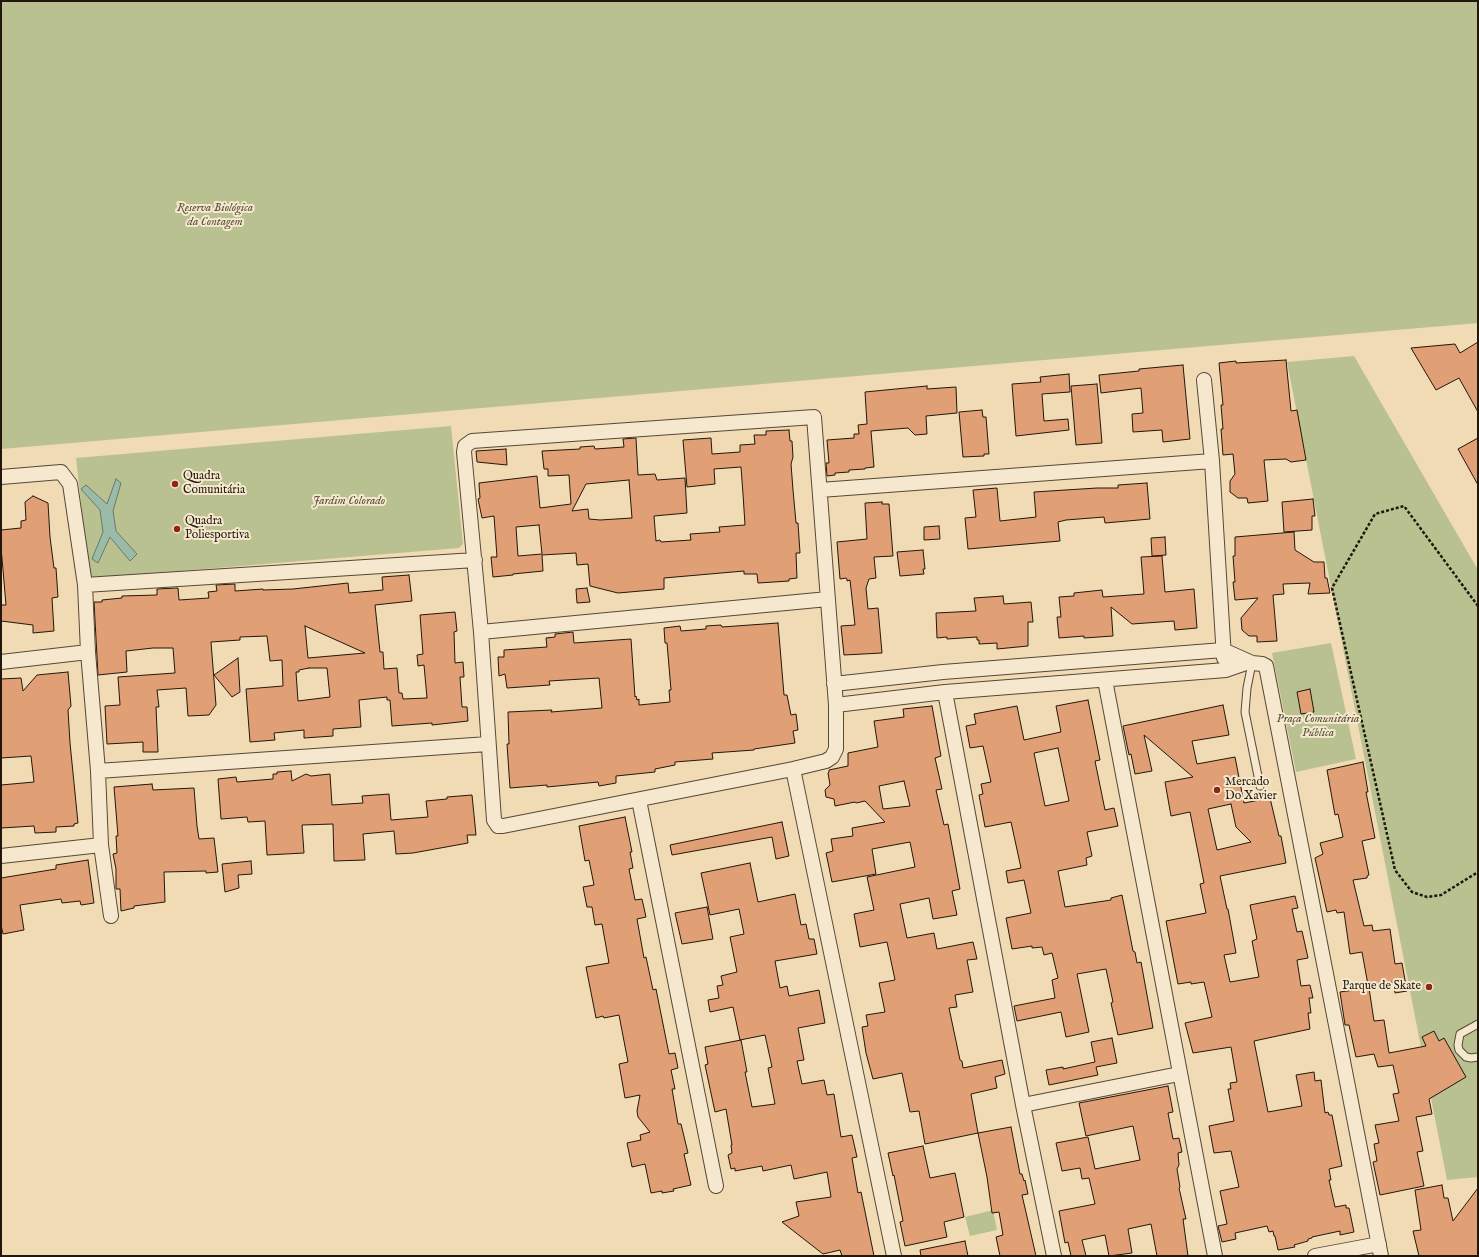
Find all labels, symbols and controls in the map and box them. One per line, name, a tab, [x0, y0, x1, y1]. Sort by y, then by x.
park label: Reserva Biológica da Contagem	[177, 202, 253, 230]
place label: Quadra Comunitária	[183, 470, 245, 498]
marker: Quadra Comunitária	[170, 479, 180, 489]
park label: Jardim Colorado	[313, 495, 385, 509]
place label: Quadra Poliesportiva	[185, 515, 249, 543]
marker: Quadra Poliesportiva	[172, 524, 182, 534]
park label: Praça Comunitária Pública	[1277, 713, 1359, 741]
place label: Mercado Do Xavier	[1225, 776, 1277, 804]
marker: Mercado Do Xavier	[1212, 785, 1222, 795]
place label: Parque de Skate	[1342, 980, 1421, 994]
marker: Parque de Skate	[1424, 982, 1434, 992]

